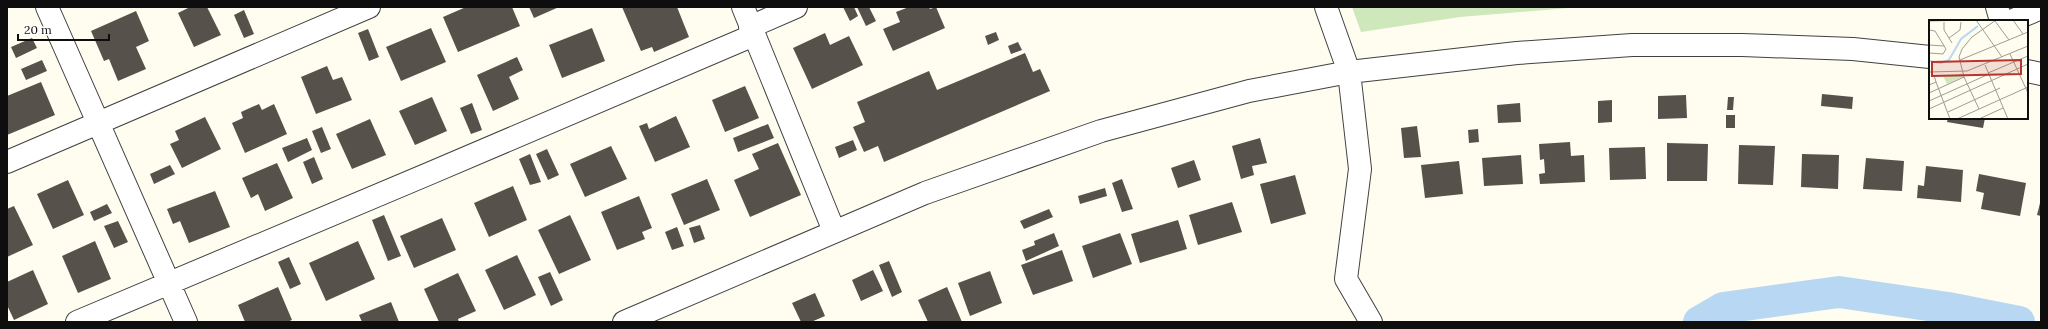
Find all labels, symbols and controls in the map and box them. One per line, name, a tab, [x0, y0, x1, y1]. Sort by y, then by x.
scale bar	[18, 16, 109, 42]
inset map	[1929, 20, 2028, 119]
text: 20 m	[24, 22, 52, 37]

